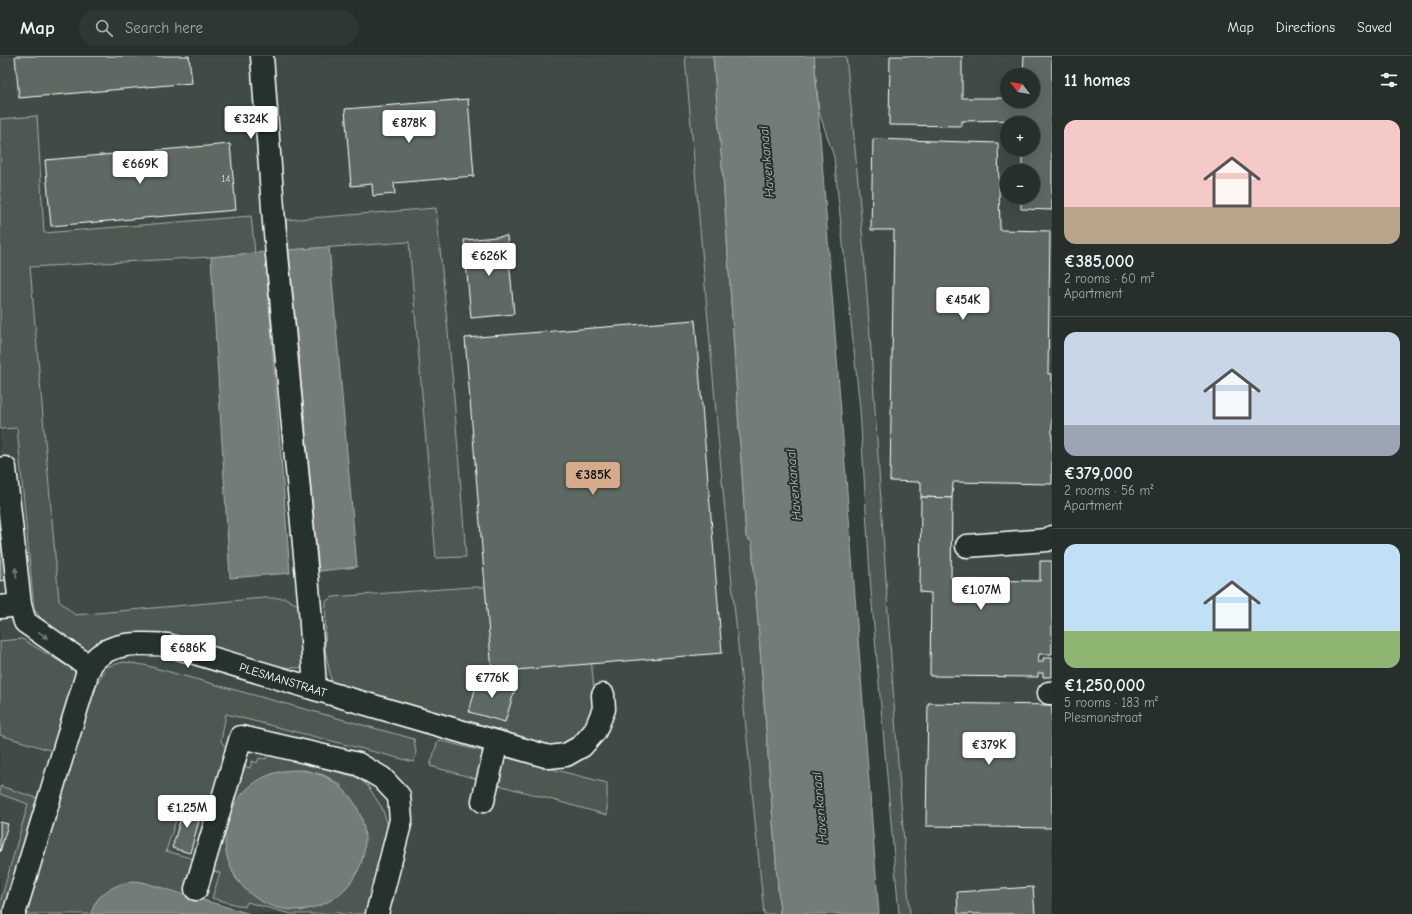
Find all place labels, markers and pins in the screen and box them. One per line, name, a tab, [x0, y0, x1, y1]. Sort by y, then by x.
pin: €324K	[223, 106, 279, 140]
pin: €878K	[381, 110, 437, 144]
pin: €669K	[112, 151, 168, 185]
pin: €626K	[461, 243, 517, 277]
pin: €454K	[935, 287, 991, 321]
pin: €385K	[565, 462, 621, 496]
pin: €1.07M	[948, 577, 1014, 611]
pin: €686K	[160, 635, 216, 669]
pin: €776K	[464, 665, 520, 699]
pin: €379K	[961, 732, 1017, 766]
pin: €1.25M	[154, 795, 220, 829]

